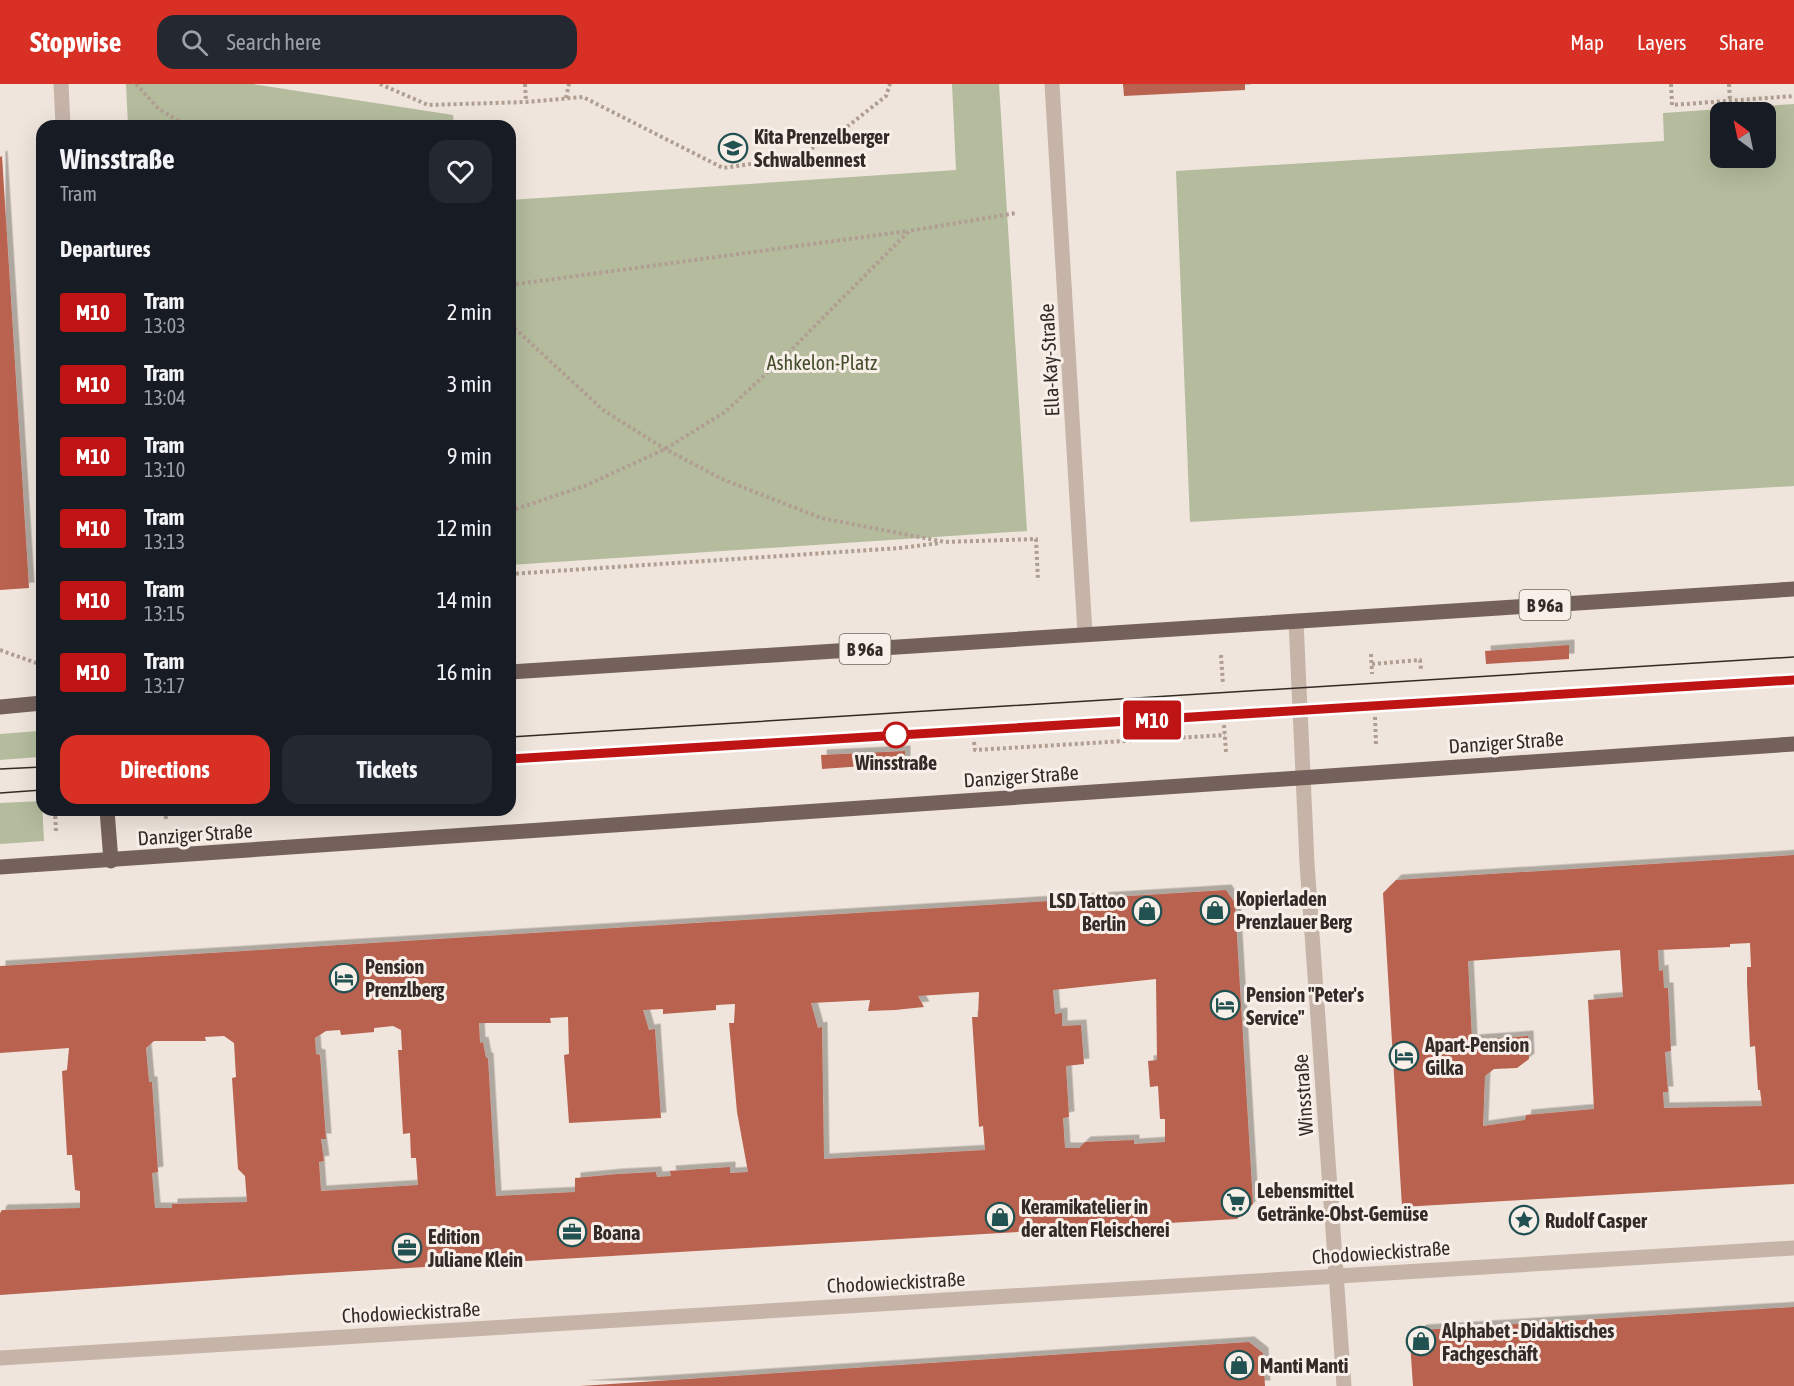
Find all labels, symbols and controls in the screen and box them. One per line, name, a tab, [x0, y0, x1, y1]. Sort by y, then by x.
search box	[157, 15, 577, 69]
text: Stopwise	[30, 26, 121, 58]
icon: search	[178, 26, 211, 59]
text: Search here	[226, 29, 321, 55]
text: Map	[1570, 30, 1604, 54]
text: Layers	[1637, 30, 1687, 54]
text: Share	[1720, 30, 1764, 54]
north arrow	[1710, 102, 1776, 168]
map controls	[1710, 102, 1776, 168]
place label: Kita Prenzelberger Schwalbennest	[754, 125, 890, 171]
school or university icon: Kita Prenzelberger Schwalbennest	[717, 132, 749, 164]
button: heart	[429, 140, 492, 203]
text: Winsstraße	[60, 143, 175, 175]
text: Tram	[60, 182, 97, 205]
text: Departures	[60, 236, 150, 262]
text: Tram	[144, 288, 184, 314]
text: 2 min	[447, 299, 492, 325]
text: M10	[76, 300, 110, 324]
street label: Ella-Kay-Straße	[1035, 303, 1063, 417]
text: 13:03	[144, 314, 186, 337]
park label: Ashkelon-Platz	[767, 351, 877, 374]
text: Tram	[144, 360, 184, 386]
text: 3 min	[447, 371, 492, 397]
text: M10	[76, 372, 110, 396]
text: 13:04	[144, 386, 186, 409]
text: Tram	[144, 432, 184, 458]
text: 9 min	[447, 443, 492, 469]
text: M10	[76, 444, 110, 468]
text: 13:10	[144, 458, 185, 481]
text: Tram	[144, 504, 184, 530]
text: 12 min	[437, 515, 492, 541]
text: M10	[76, 516, 110, 540]
text: 13:13	[144, 530, 185, 553]
text: Tram	[144, 576, 184, 602]
text: 14 min	[437, 587, 492, 613]
text: M10	[76, 588, 110, 612]
road number: B 96a	[1520, 590, 1570, 620]
text: 13:15	[144, 602, 185, 625]
road number: B 96a	[840, 634, 890, 664]
text: Tram	[144, 648, 184, 674]
text: 16 min	[437, 659, 492, 685]
text: M10	[76, 660, 110, 684]
text: 13:17	[144, 674, 185, 697]
line badge: M10	[1118, 700, 1186, 740]
text: M10	[1135, 708, 1169, 732]
marker: Winsstraße	[883, 722, 909, 748]
street label: Danziger Straße	[1448, 727, 1564, 757]
button: Directions	[60, 735, 270, 804]
button: Tickets	[282, 735, 492, 804]
place label: Winsstraße	[854, 751, 937, 774]
street label: Danziger Straße	[963, 761, 1079, 791]
street label: Danziger Straße	[137, 819, 253, 849]
place label: Kopierladen Prenzlauer Berg	[1236, 887, 1353, 933]
place label: LSD Tattoo Berlin	[1049, 889, 1126, 935]
shop icon: Kopierladen Prenzlauer Berg	[1199, 894, 1231, 926]
shop icon: LSD Tattoo Berlin	[1131, 895, 1163, 927]
place label: Pension Prenzlberg	[365, 955, 445, 1001]
hotel icon: Pension Prenzlberg	[328, 962, 360, 994]
place label: Pension "Peter's Service"	[1246, 983, 1364, 1029]
hotel icon: Pension "Peter's Service"	[1209, 989, 1241, 1021]
place label: Apart-Pension Gilka	[1424, 1033, 1529, 1079]
hotel icon: Apart-Pension Gilka	[1388, 1040, 1420, 1072]
street label: Winsstraße	[1289, 1053, 1317, 1137]
place label: Lebensmittel Getränke-Obst-Gemüse	[1257, 1179, 1428, 1225]
supermarket icon: Lebensmittel Getränke-Obst-Gemüse	[1220, 1186, 1252, 1218]
place label: Keramikatelier in der alten Fleischerei	[1021, 1195, 1170, 1241]
shop icon: Keramikatelier in der alten Fleischerei	[984, 1201, 1016, 1233]
place icon: Rudolf Casper	[1508, 1204, 1540, 1236]
place label: Rudolf Casper	[1545, 1209, 1648, 1232]
office icon: Boana	[556, 1216, 588, 1248]
place label: Boana	[593, 1221, 640, 1244]
place label: Edition Juliane Klein	[427, 1225, 523, 1271]
office icon: Edition Juliane Klein	[391, 1232, 423, 1264]
street label: Chodowieckistraße	[1311, 1236, 1451, 1268]
street label: Chodowieckistraße	[826, 1267, 966, 1297]
street label: Chodowieckistraße	[341, 1297, 481, 1327]
place label: Alphabet - Didaktisches Fachgeschäft	[1441, 1319, 1614, 1365]
shop icon: Alphabet - Didaktisches Fachgeschäft	[1405, 1325, 1437, 1357]
shop icon: Manti Manti	[1223, 1349, 1255, 1381]
place label: Manti Manti	[1260, 1354, 1348, 1377]

